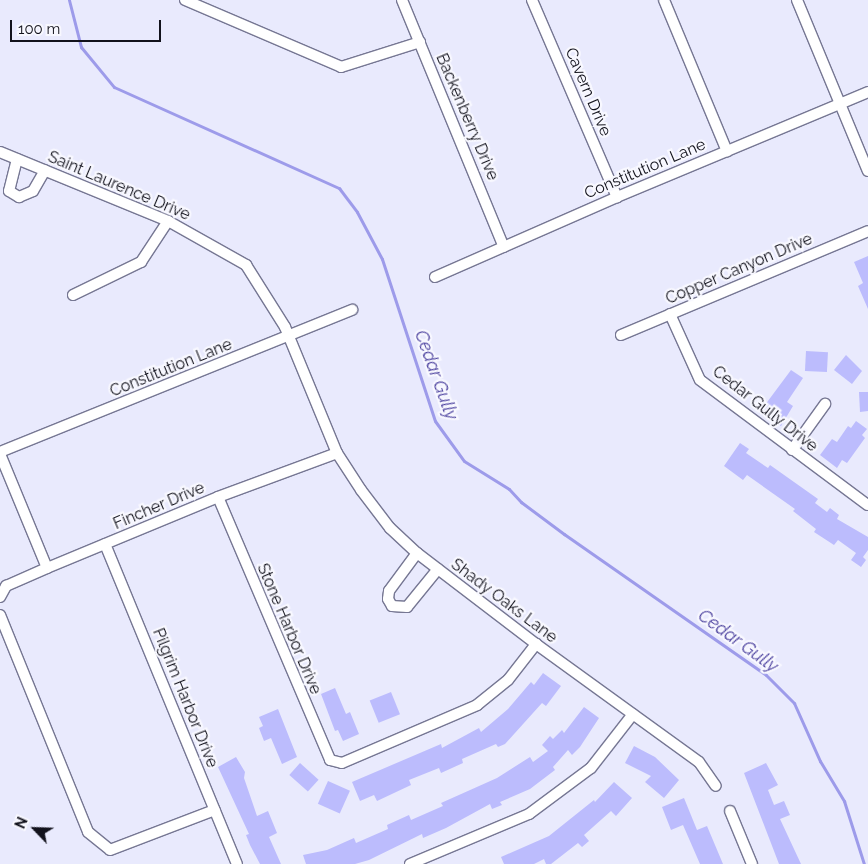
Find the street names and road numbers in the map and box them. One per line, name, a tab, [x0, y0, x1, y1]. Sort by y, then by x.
street label: Cavern Drive	[561, 45, 615, 139]
street label: Backenberry Drive	[432, 50, 502, 184]
street label: Constitution Lane	[582, 135, 708, 203]
street label: Saint Laurence Drive	[45, 147, 193, 225]
street label: Copper Canyon Drive	[663, 229, 815, 309]
street label: Constitution Lane	[107, 335, 235, 401]
street label: Cedar Gully Drive	[708, 362, 822, 456]
street label: Fincher Drive	[110, 478, 208, 534]
street label: Shady Oaks Lane	[447, 555, 561, 647]
street label: Stone Harbor Drive	[253, 561, 325, 697]
street label: Pilgrim Harbor Drive	[148, 625, 222, 771]

